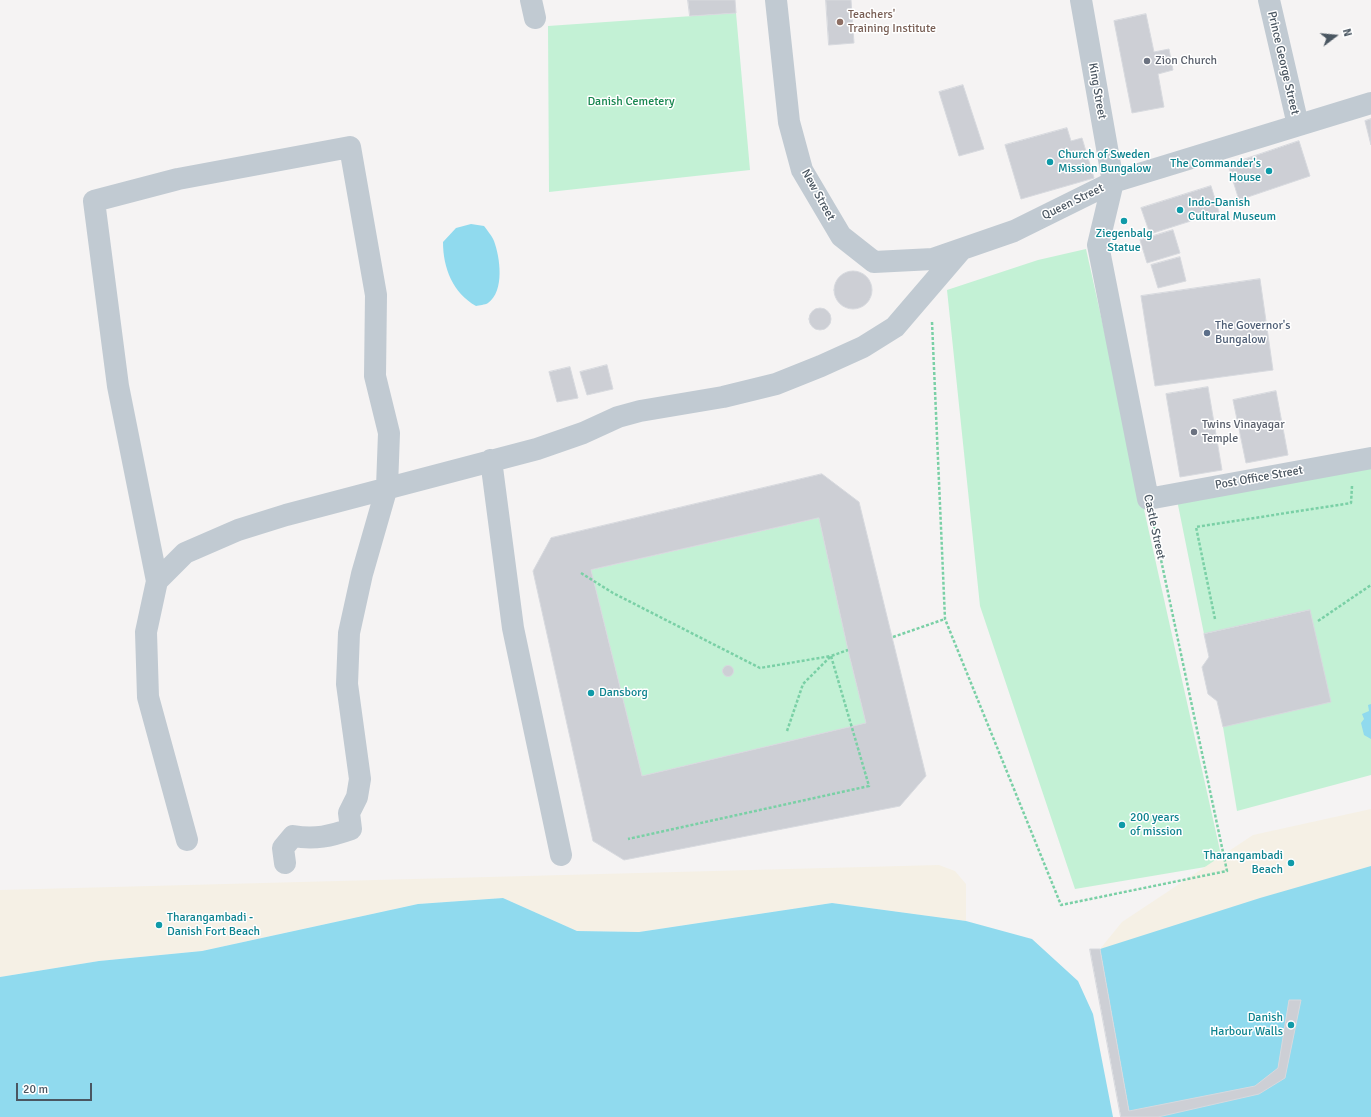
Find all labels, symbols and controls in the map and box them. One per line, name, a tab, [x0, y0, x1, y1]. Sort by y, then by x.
place label: Teachers' Training Institute	[848, 8, 936, 36]
street label: Prince George Street	[1264, 10, 1302, 116]
north arrow	[1315, 16, 1355, 56]
marker: Teachers' Training Institute	[835, 17, 845, 27]
text: N	[1340, 27, 1354, 38]
place label: Zion Church	[1155, 54, 1217, 68]
marker: Zion Church	[1142, 56, 1152, 66]
street label: King Street	[1085, 62, 1109, 120]
park label: Danish Cemetery	[587, 95, 675, 109]
place label: Church of Sweden Mission Bungalow	[1058, 148, 1151, 176]
marker: Church of Sweden Mission Bungalow	[1045, 157, 1055, 167]
place label: The Commander's House	[1170, 157, 1261, 185]
marker: The Commander's House	[1264, 166, 1274, 176]
street label: New Street	[798, 167, 838, 223]
street label: Queen Street	[1040, 181, 1106, 223]
place label: Indo-Danish Cultural Museum	[1188, 196, 1276, 224]
marker: Indo-Danish Cultural Museum	[1175, 205, 1185, 215]
marker: Ziegenbalg Statue	[1119, 216, 1129, 226]
place label: Ziegenbalg Statue	[1095, 227, 1153, 255]
place label: The Governor's Bungalow	[1215, 319, 1291, 347]
marker: The Governor's Bungalow	[1202, 328, 1212, 338]
place label: Twins Vinayagar Temple	[1202, 418, 1285, 446]
marker: Twins Vinayagar Temple	[1189, 427, 1199, 437]
street label: Post Office Street	[1214, 463, 1304, 493]
street label: Castle Street	[1140, 493, 1168, 561]
place label: Dansborg	[599, 686, 648, 700]
marker: Dansborg	[586, 688, 596, 698]
place label: 200 years of mission	[1130, 811, 1182, 839]
marker: 200 years of mission	[1117, 820, 1127, 830]
place label: Tharangambadi Beach	[1204, 849, 1283, 877]
marker: Tharangambadi Beach	[1286, 858, 1296, 868]
place label: Tharangambadi - Danish Fort Beach	[167, 911, 260, 939]
marker: Tharangambadi - Danish Fort Beach	[154, 920, 164, 930]
place label: Danish Harbour Walls	[1210, 1011, 1283, 1039]
marker: Danish Harbour Walls	[1286, 1020, 1296, 1030]
scale bar	[18, 1075, 94, 1101]
text: 20 m	[23, 1082, 48, 1097]

